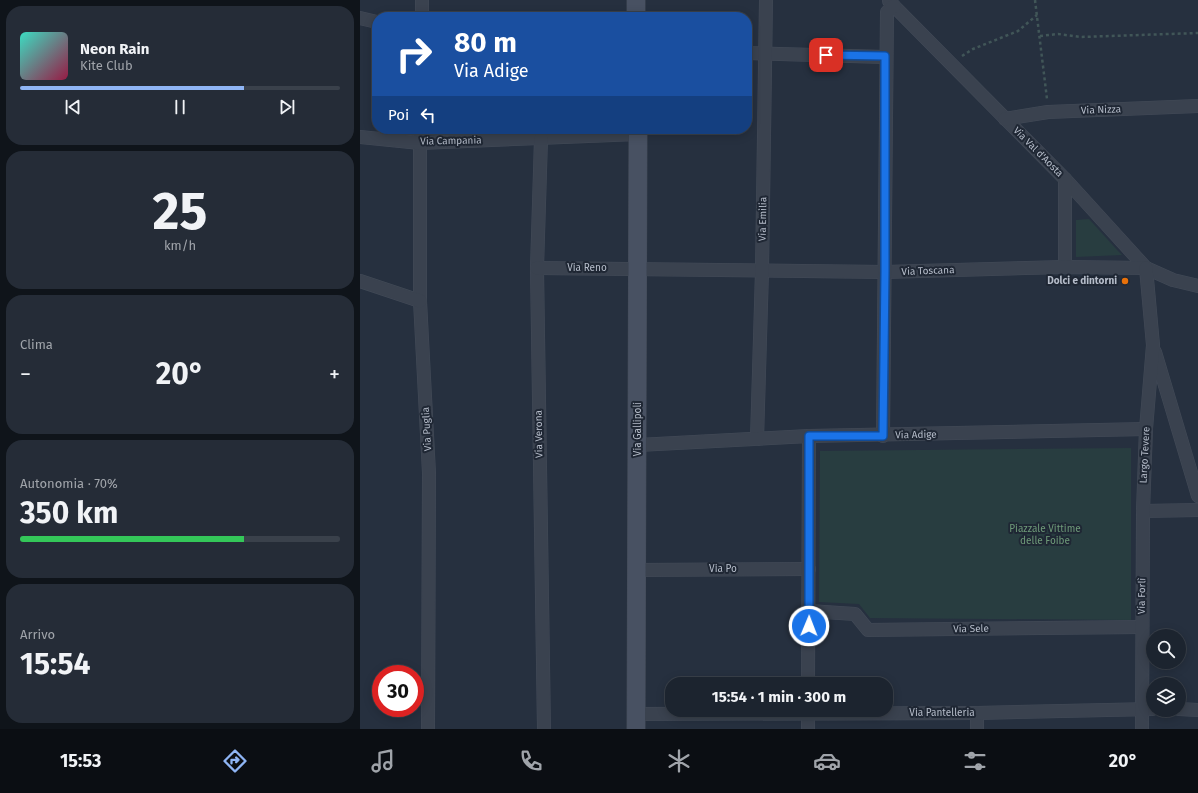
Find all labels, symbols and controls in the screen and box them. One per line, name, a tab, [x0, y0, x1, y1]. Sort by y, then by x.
text: 80 m	[454, 26, 517, 59]
icon: right	[388, 28, 440, 80]
pin	[809, 38, 843, 72]
text: Neon Rain	[80, 40, 149, 58]
icon: arrive	[815, 44, 837, 66]
text: Kite Club	[80, 58, 133, 73]
text: Via Adige	[454, 60, 529, 82]
icon: previous	[62, 96, 84, 118]
icon: pause	[169, 96, 191, 118]
icon: next	[276, 96, 298, 118]
street label: Via Nizza	[1081, 103, 1121, 117]
icon: left	[417, 104, 439, 126]
text: Poi	[388, 106, 409, 124]
street label: Via Val d'Aosta	[1011, 125, 1065, 179]
street label: Via Campania	[420, 134, 482, 148]
text: 25	[153, 180, 207, 243]
street label: Via Emilia	[757, 197, 769, 241]
text: km/h	[164, 238, 196, 253]
street label: Via Reno	[567, 262, 607, 274]
street label: Via Toscana	[901, 264, 955, 278]
place label: Dolci e dintorni	[1047, 275, 1117, 287]
marker: Dolci e dintorni	[1120, 276, 1130, 286]
text: Clima	[20, 337, 53, 352]
text: 20°	[156, 356, 204, 392]
text: −	[20, 361, 31, 388]
text: +	[329, 361, 340, 388]
street label: Via Gallipoli	[632, 402, 644, 456]
street label: Via Puglia	[420, 407, 434, 451]
street label: Via Verona	[533, 410, 545, 458]
street label: Largo Tevere	[1138, 426, 1152, 484]
street label: Via Adige	[895, 429, 937, 441]
text: Autonomia · 70%	[20, 476, 118, 491]
text: 350 km	[20, 495, 118, 531]
park label: Piazzale Vittime delle Foibe	[1009, 523, 1081, 547]
street label: Via Po	[709, 563, 737, 575]
street label: Via Forlì	[1135, 577, 1148, 614]
position arrow	[788, 605, 830, 647]
street label: Via Sele	[953, 623, 989, 635]
text: Arrivo	[20, 627, 55, 642]
map controls	[1146, 629, 1186, 717]
button: search	[1146, 629, 1186, 669]
text: 15:54	[20, 646, 90, 682]
speed limit sign: 30	[372, 665, 424, 717]
button: layers	[1146, 677, 1186, 717]
text: 15:54 · 1 min · 300 m	[712, 688, 846, 706]
street label: Via Pantelleria	[909, 707, 975, 719]
icon: directions	[221, 747, 249, 775]
icon: music	[369, 747, 397, 775]
icon: phone	[517, 747, 545, 775]
icon: climate	[665, 747, 693, 775]
icon: car	[813, 747, 841, 775]
icon: filters	[961, 747, 989, 775]
text: 15:53	[60, 750, 101, 772]
text: 20°	[1109, 750, 1138, 772]

